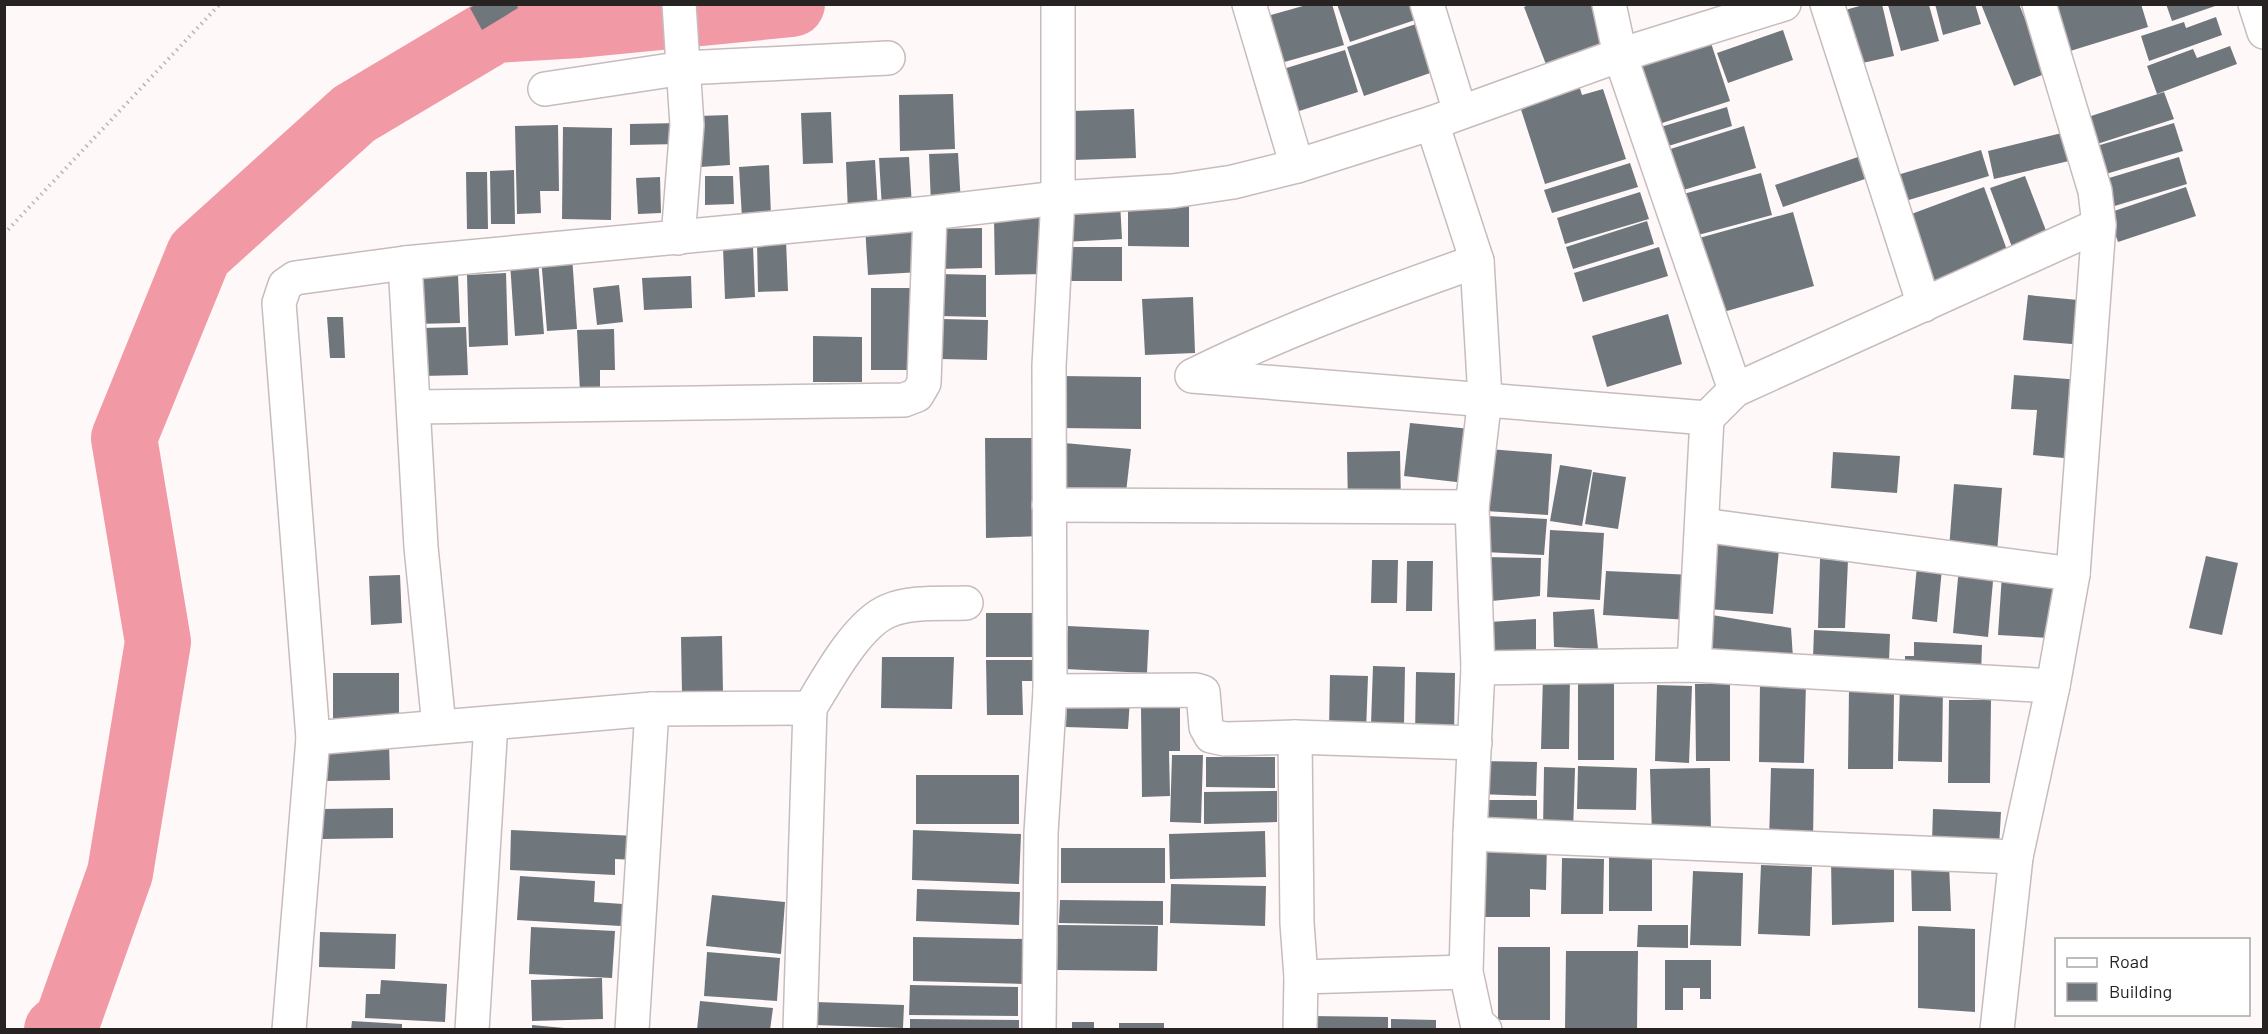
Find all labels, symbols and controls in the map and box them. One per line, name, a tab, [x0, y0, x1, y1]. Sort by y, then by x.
legend	[2055, 938, 2250, 1016]
text: Road	[2109, 950, 2149, 972]
text: Building	[2109, 980, 2172, 1002]

